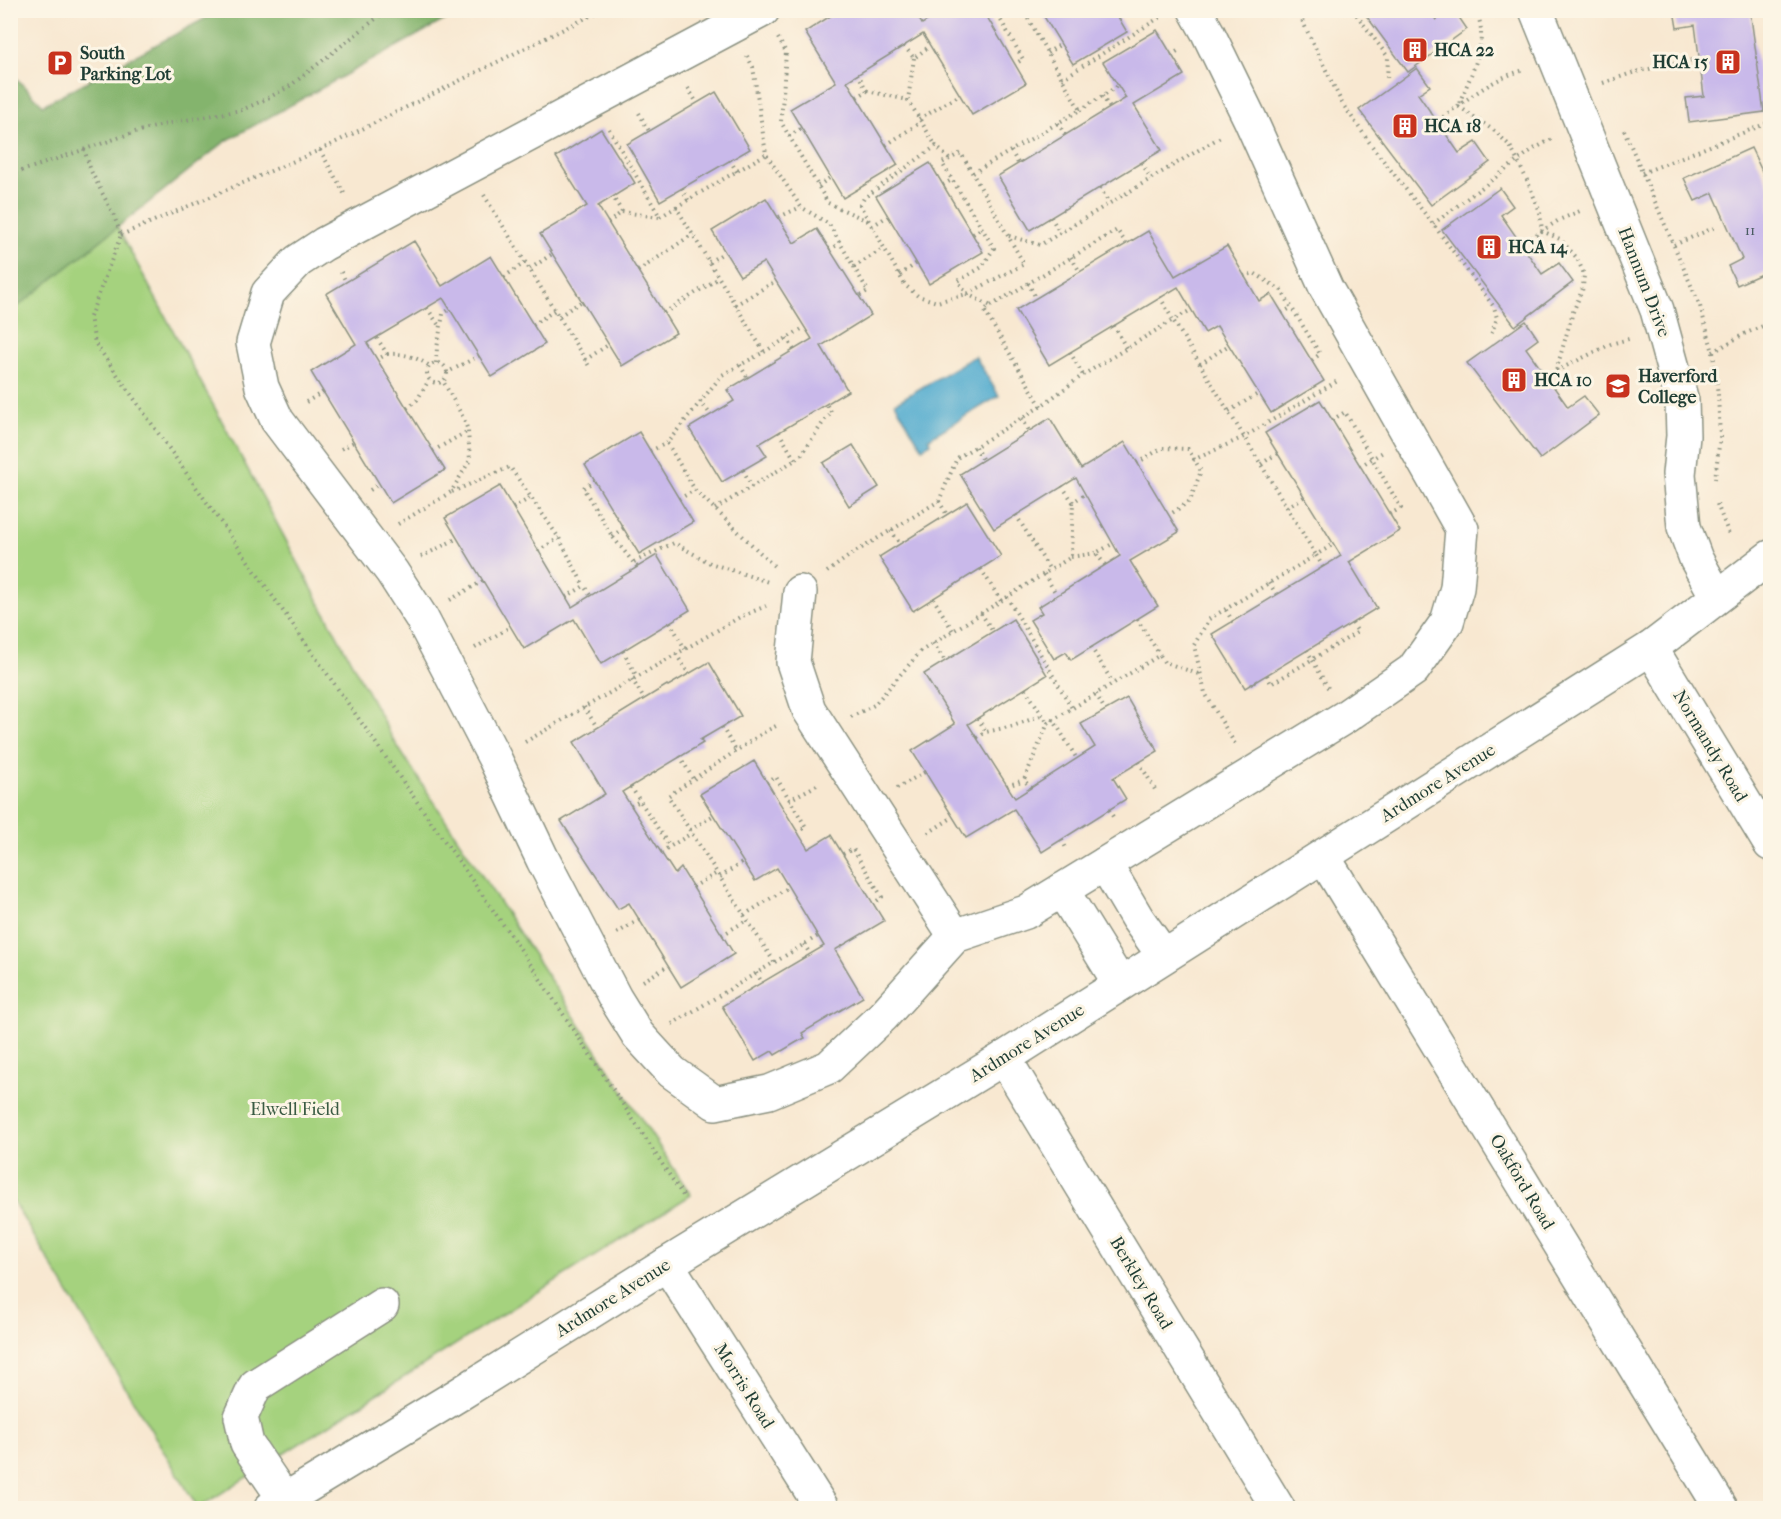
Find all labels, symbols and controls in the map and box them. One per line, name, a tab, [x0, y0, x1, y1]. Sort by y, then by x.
building icon: HCA 22	[1400, 35, 1430, 65]
place label: HCA 22	[1434, 40, 1494, 61]
place label: South Parking Lot	[80, 43, 172, 85]
building icon: HCA 15	[1713, 47, 1743, 77]
parking icon: South Parking Lot	[45, 48, 75, 78]
place label: HCA 15	[1652, 52, 1708, 73]
building icon: HCA 18	[1390, 111, 1420, 141]
place label: HCA 18	[1424, 116, 1481, 137]
house number: 11	[1745, 221, 1755, 239]
street label: Hannum Drive	[1613, 224, 1675, 340]
building icon: HCA 14	[1474, 232, 1504, 262]
place label: HCA 14	[1508, 237, 1568, 258]
building icon: HCA 10	[1499, 365, 1529, 395]
place label: Haverford College	[1638, 366, 1719, 408]
place label: HCA 10	[1534, 370, 1592, 391]
school or university icon: Haverford College	[1603, 371, 1633, 401]
street label: Normandy Road	[1668, 686, 1752, 806]
street label: Ardmore Avenue	[1376, 739, 1499, 827]
street label: Ardmore Avenue	[965, 999, 1088, 1087]
park label: Elwell Field	[250, 1099, 340, 1120]
street label: Oakford Road	[1485, 1130, 1559, 1234]
street label: Berkley Road	[1105, 1233, 1177, 1333]
street label: Ardmore Avenue	[551, 1254, 674, 1342]
street label: Morris Road	[710, 1340, 779, 1433]

